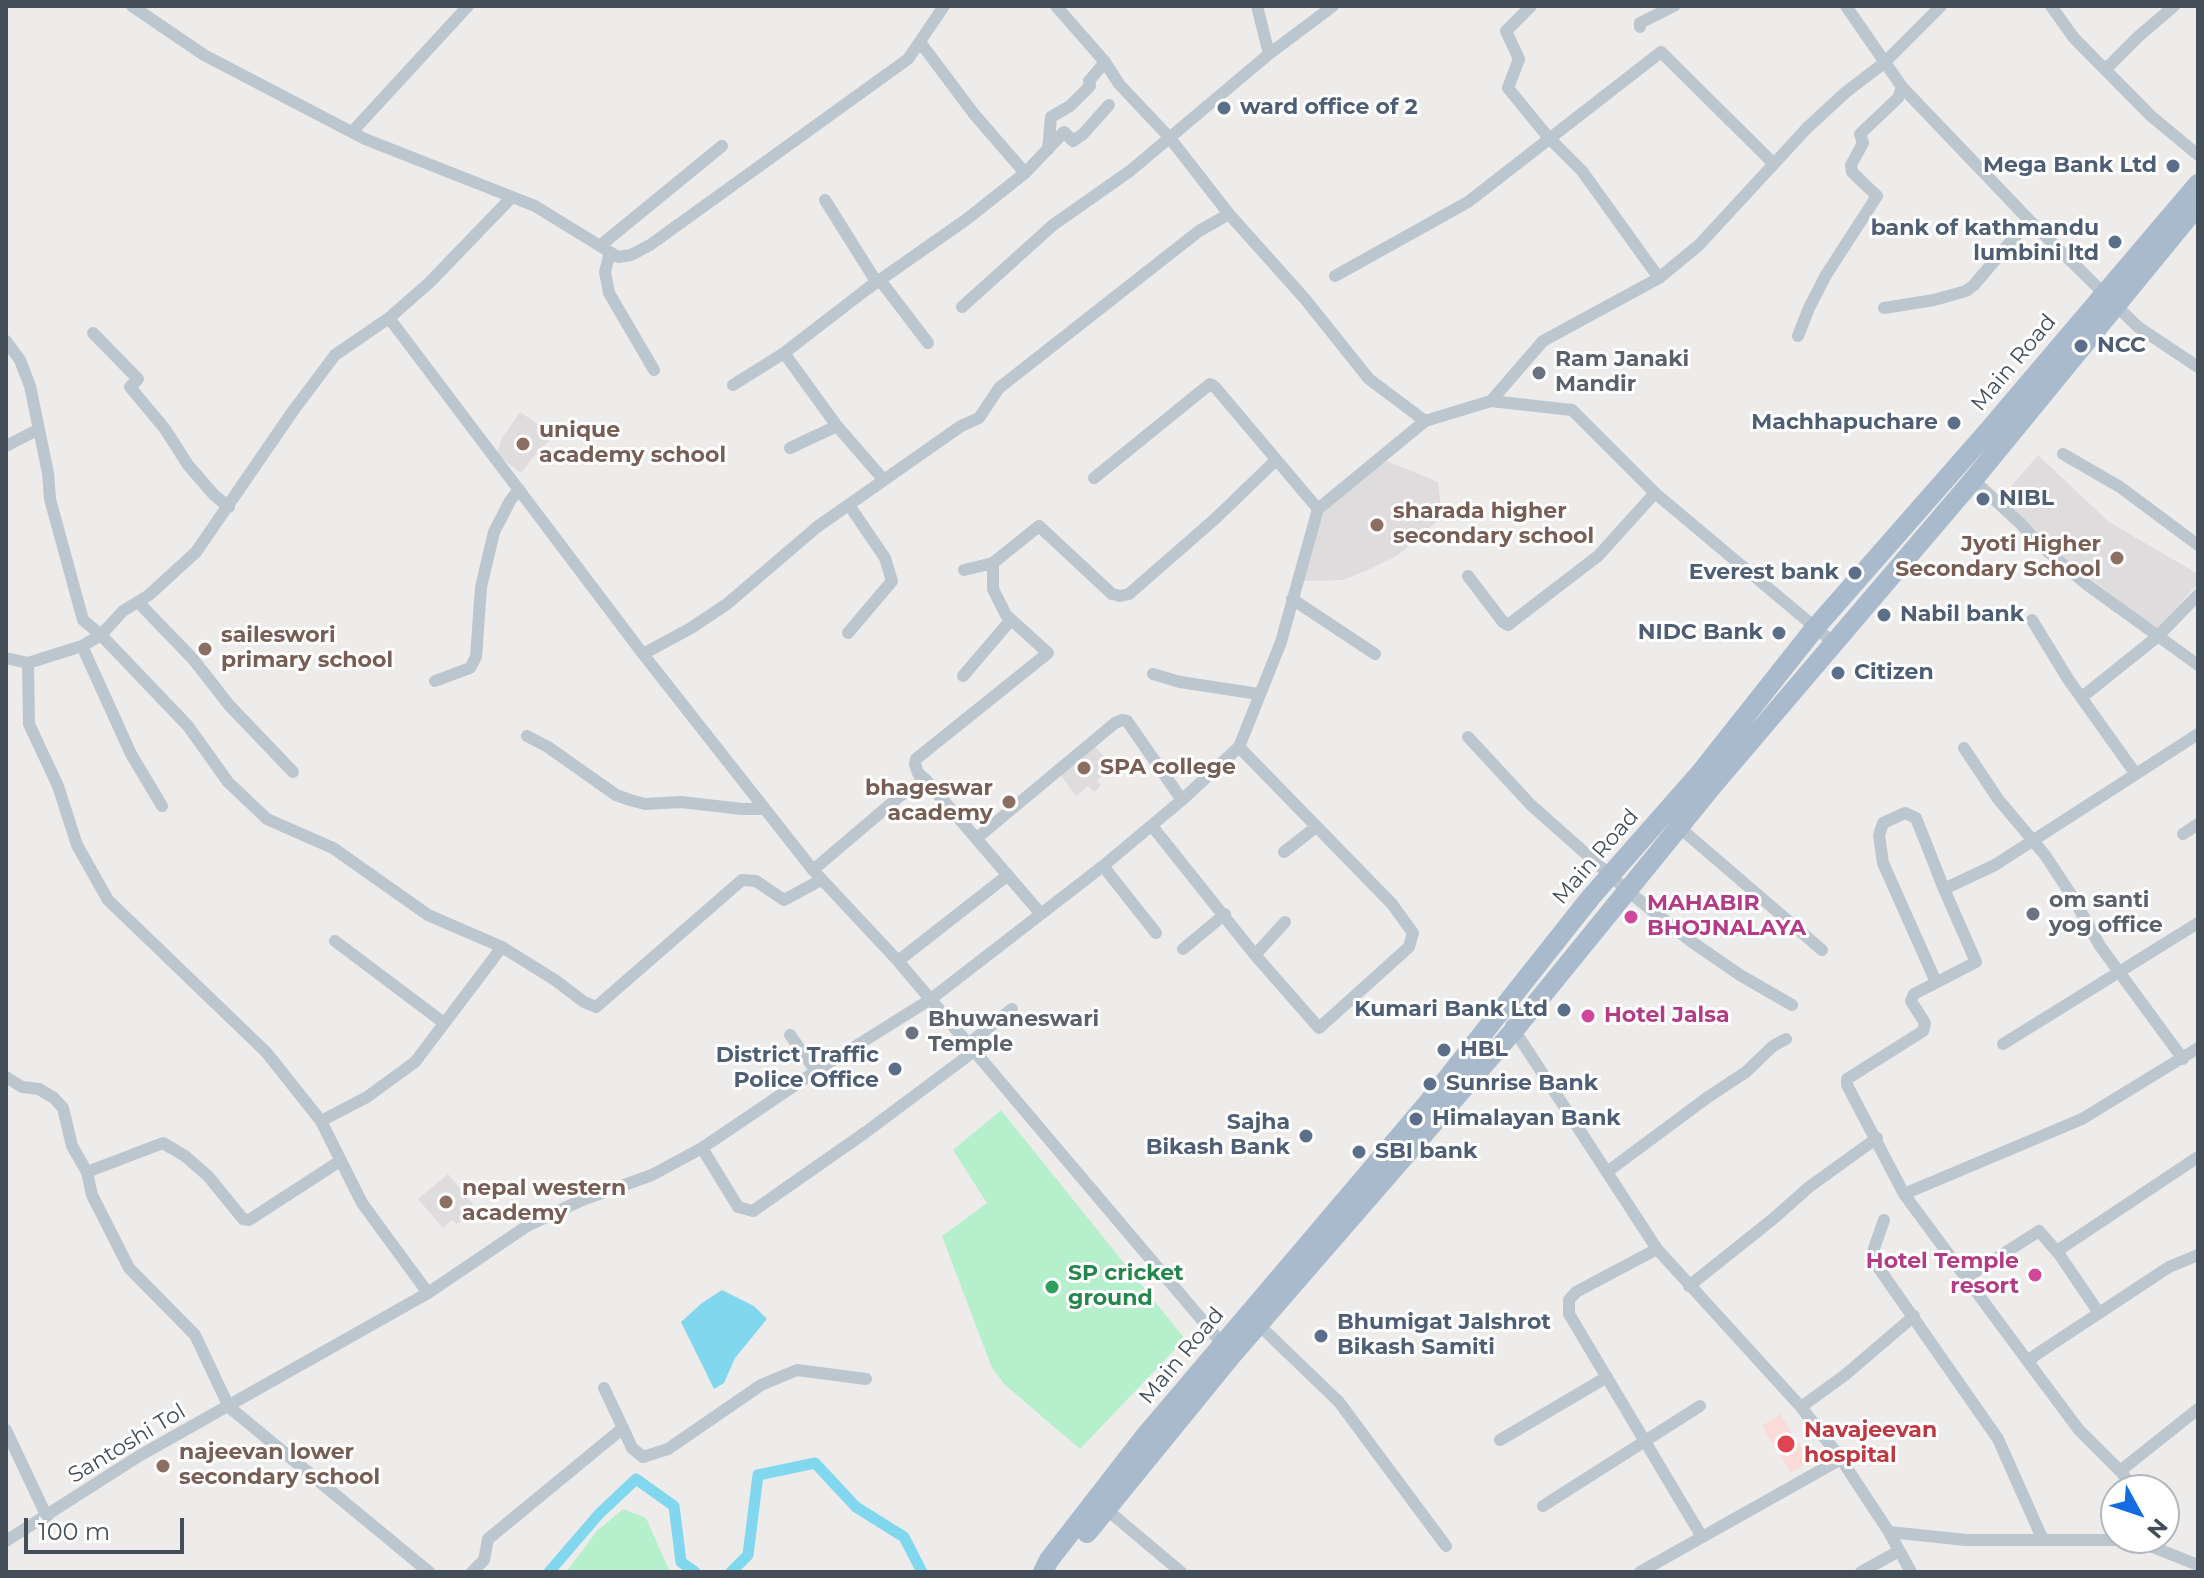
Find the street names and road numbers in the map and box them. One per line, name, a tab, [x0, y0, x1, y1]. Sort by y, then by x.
street label: Main Road	[1966, 309, 2062, 417]
street label: Main Road	[1547, 804, 1645, 910]
street label: Main Road	[1134, 1302, 1230, 1410]
street label: Santoshi Tol	[64, 1399, 190, 1489]

